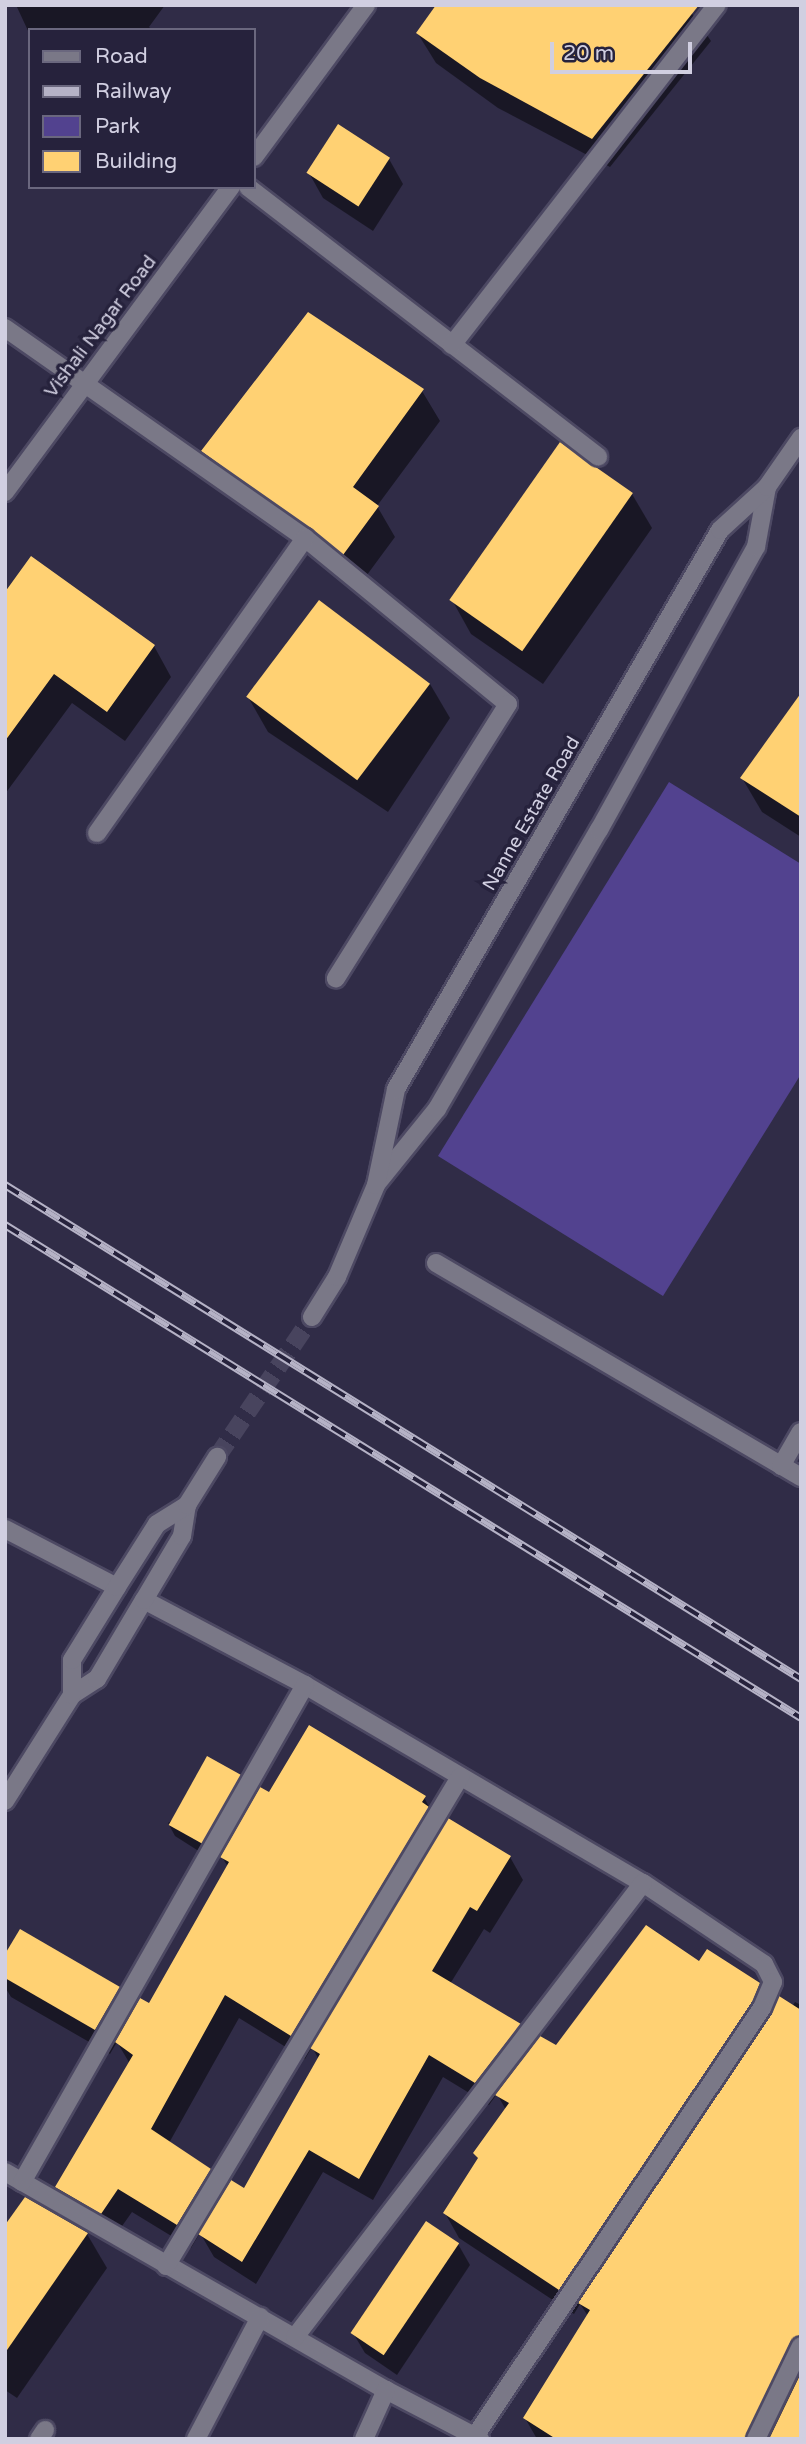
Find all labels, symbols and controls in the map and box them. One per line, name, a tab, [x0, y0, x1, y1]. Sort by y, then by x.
legend	[28, 28, 256, 189]
scale bar	[554, 28, 696, 72]
text: 20 m	[563, 41, 614, 66]
text: Road	[95, 44, 148, 69]
text: Railway	[95, 79, 172, 104]
text: Park	[95, 114, 140, 139]
text: Building	[95, 149, 177, 174]
street label: Vishali Nagar Road	[40, 251, 162, 403]
street label: Nanne Estate Road	[479, 733, 585, 895]

